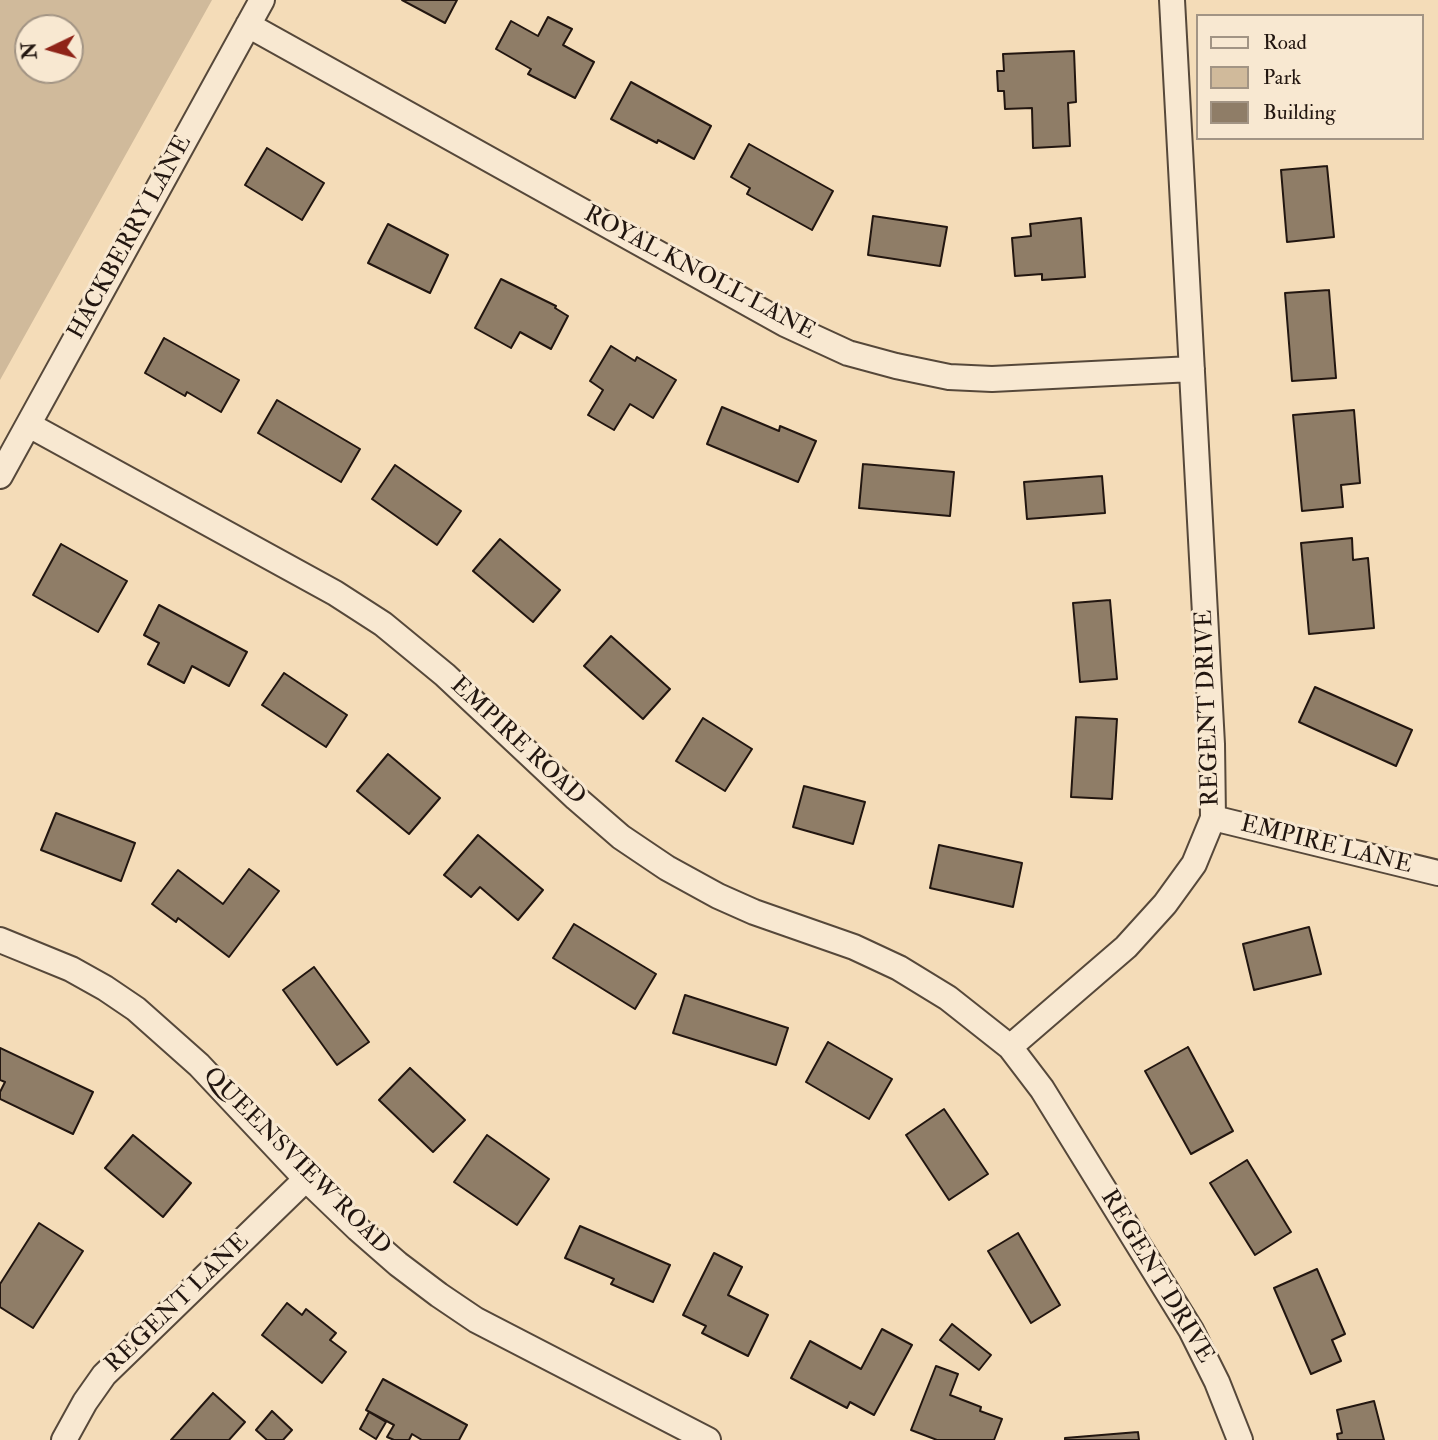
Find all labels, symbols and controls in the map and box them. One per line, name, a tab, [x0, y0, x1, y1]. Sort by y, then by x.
north arrow	[14, 14, 84, 84]
legend	[1196, 14, 1424, 140]
text: Road	[1263, 29, 1307, 56]
text: N	[17, 41, 43, 60]
text: Park	[1263, 64, 1301, 91]
text: Building	[1263, 99, 1336, 126]
street label: HACKBERRY LANE	[63, 131, 199, 345]
street label: ROYAL KNOLL LANE	[578, 201, 820, 347]
street label: REGENT DRIVE	[1191, 609, 1227, 807]
street label: EMPIRE ROAD	[443, 672, 591, 812]
street label: EMPIRE LANE	[1237, 811, 1415, 881]
street label: QUEENSVIEW ROAD	[196, 1062, 396, 1262]
street label: REGENT DRIVE	[1093, 1185, 1219, 1369]
street label: REGENT LANE	[100, 1228, 256, 1380]

